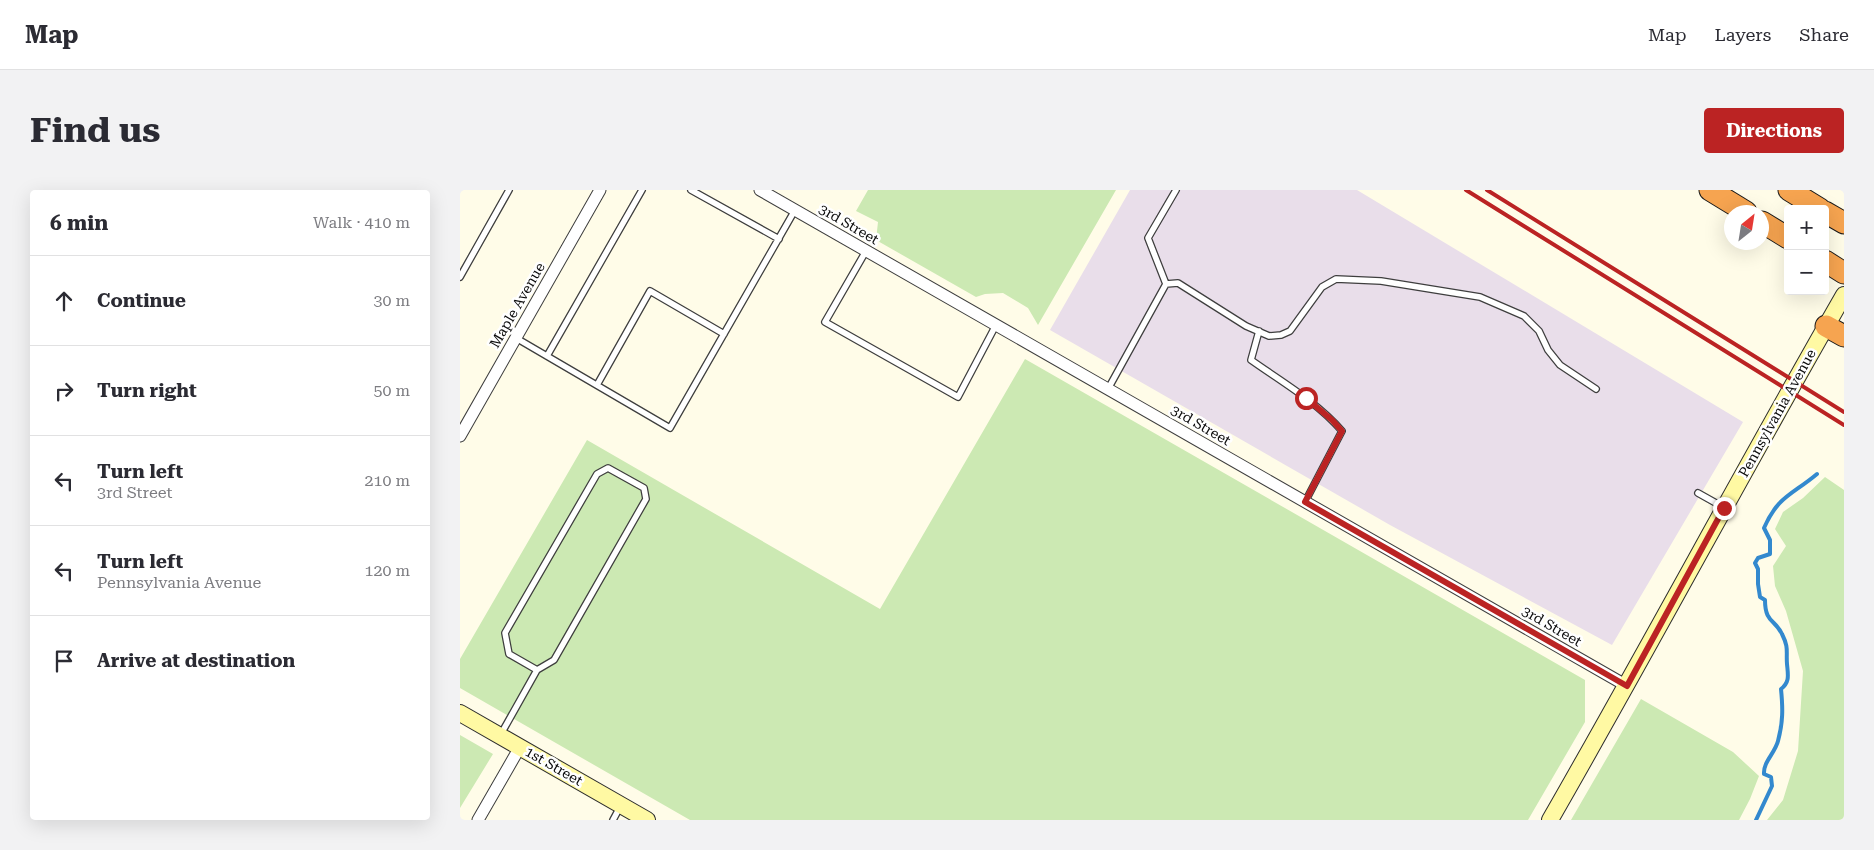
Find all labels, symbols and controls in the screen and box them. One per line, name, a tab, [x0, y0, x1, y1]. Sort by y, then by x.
text: Map	[25, 21, 79, 49]
text: Map	[1648, 24, 1687, 45]
text: Layers	[1715, 24, 1771, 45]
text: Share	[1799, 24, 1849, 45]
button: Directions	[1704, 108, 1844, 153]
text: Find us	[30, 110, 160, 151]
street label: 3rd Street	[816, 201, 882, 247]
north arrow	[1724, 205, 1769, 250]
map controls	[1784, 205, 1829, 295]
button: +	[1784, 205, 1829, 250]
text: 6 min	[50, 211, 108, 235]
text: Walk · 410 m	[313, 213, 410, 232]
button: −	[1784, 250, 1829, 295]
street label: Maple Avenue	[486, 259, 548, 350]
icon: ahead	[50, 287, 78, 315]
text: Continue	[97, 289, 186, 312]
text: 30 m	[373, 291, 410, 310]
street label: Pennsylvania Avenue	[1735, 346, 1819, 480]
icon: right	[50, 377, 78, 405]
text: Turn right	[97, 379, 197, 402]
text: 50 m	[373, 381, 410, 400]
route start	[1295, 387, 1318, 410]
street label: 3rd Street	[1168, 402, 1234, 448]
text: Turn left	[97, 460, 183, 483]
icon: left	[50, 467, 78, 495]
text: 210 m	[364, 471, 410, 490]
text: 3rd Street	[97, 483, 173, 502]
route end	[1713, 497, 1736, 520]
text: Turn left	[97, 550, 183, 573]
icon: left	[50, 557, 78, 585]
text: 120 m	[364, 561, 410, 580]
text: Pennsylvania Avenue	[97, 573, 261, 592]
street label: 3rd Street	[1519, 603, 1585, 649]
icon: arrive	[50, 647, 78, 675]
text: Arrive at destination	[97, 649, 295, 672]
street label: 1st Street	[523, 743, 585, 789]

